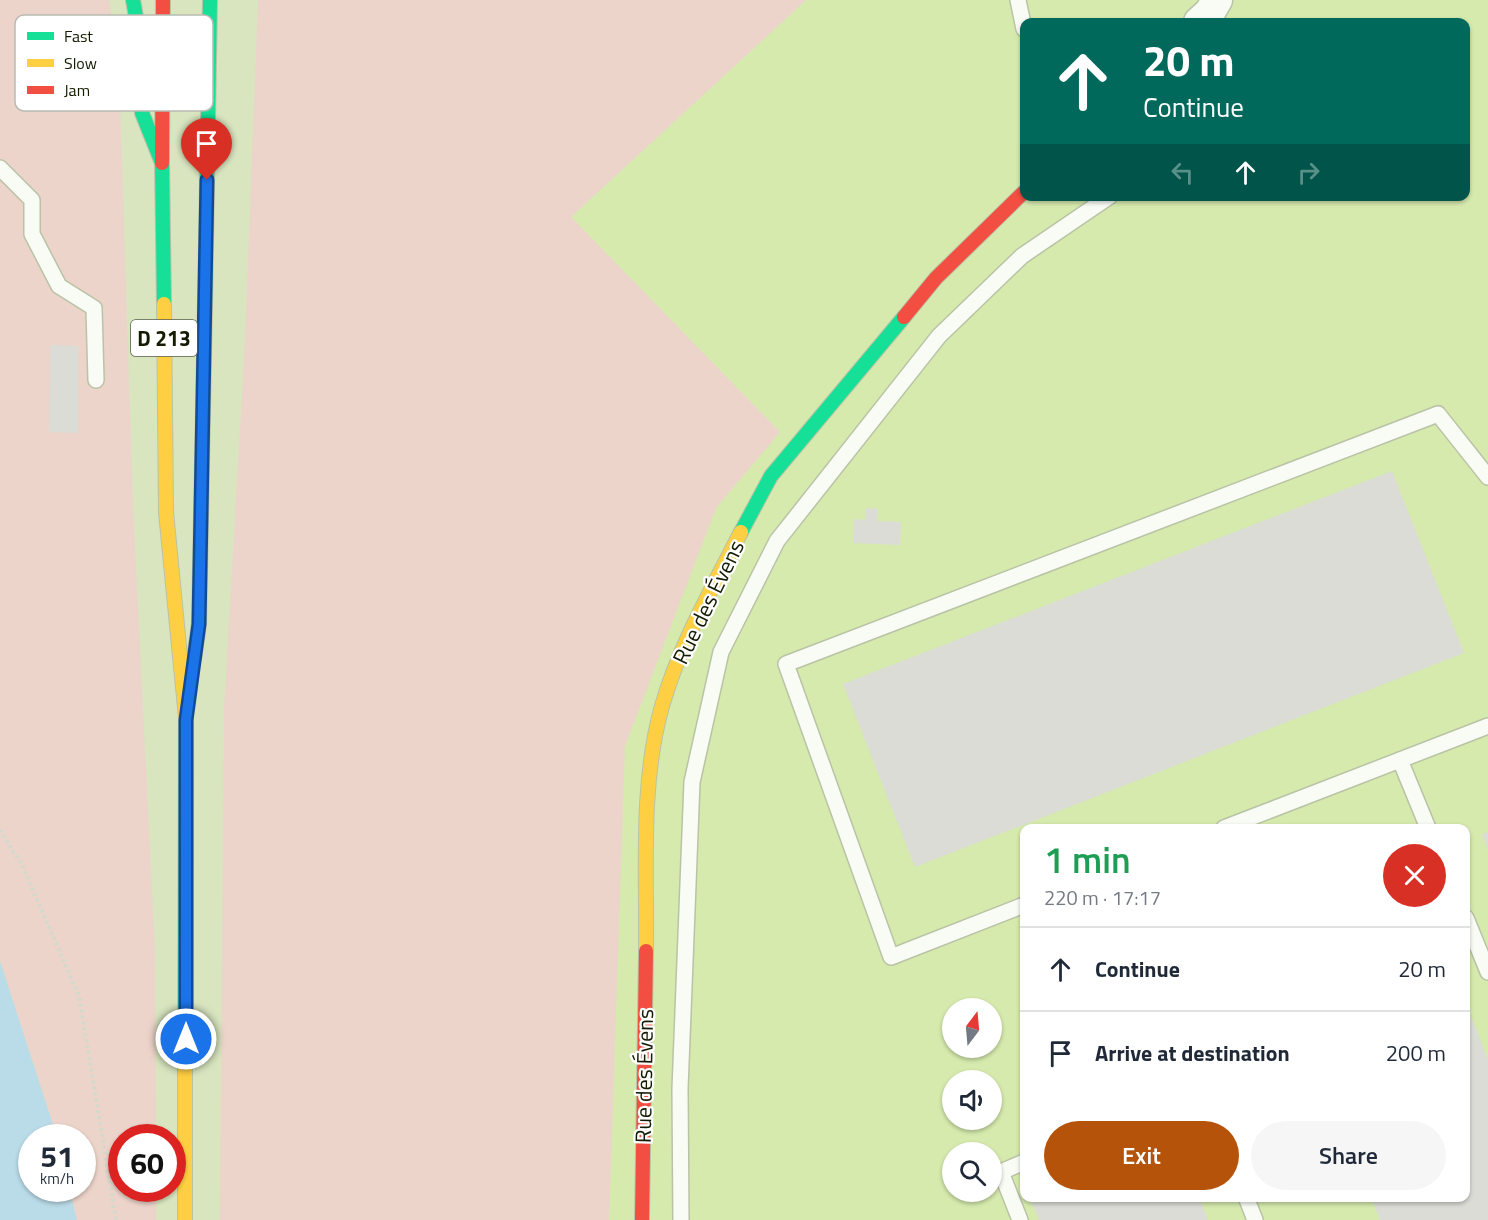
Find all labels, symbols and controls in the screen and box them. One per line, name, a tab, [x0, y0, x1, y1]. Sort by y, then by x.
legend	[15, 15, 213, 111]
text: Fast	[64, 24, 93, 48]
text: 20 m	[1143, 28, 1235, 92]
icon: ahead	[1044, 42, 1122, 120]
text: Slow	[64, 51, 97, 75]
text: Jam	[64, 78, 90, 102]
text: Continue	[1143, 86, 1244, 127]
pin	[181, 118, 232, 180]
icon: arrive	[190, 127, 223, 160]
icon: left	[1166, 156, 1199, 189]
icon: ahead	[1229, 156, 1262, 189]
icon: right	[1292, 156, 1325, 189]
road number: D 213	[131, 320, 197, 356]
street label: Rue des Évens	[663, 534, 753, 670]
text: 1 min	[1044, 832, 1131, 887]
button: close	[1383, 844, 1446, 907]
text: 220 m · 17:17	[1044, 882, 1161, 913]
text: Continue	[1095, 952, 1180, 986]
text: 20 m	[1398, 952, 1446, 986]
icon: ahead	[1044, 953, 1077, 986]
north arrow	[942, 998, 1002, 1058]
map controls	[942, 998, 1002, 1202]
position arrow	[154, 1007, 218, 1071]
street label: Rue des Évens	[626, 1009, 662, 1143]
text: Arrive at destination	[1095, 1036, 1290, 1070]
text: 200 m	[1386, 1036, 1446, 1070]
icon: arrive	[1044, 1037, 1077, 1070]
button: sound	[942, 1070, 1002, 1130]
button: Exit	[1044, 1121, 1239, 1190]
button: Share	[1251, 1121, 1446, 1190]
speed limit sign: 60	[108, 1124, 186, 1202]
text: 51	[40, 1133, 74, 1179]
button: search	[942, 1142, 1002, 1202]
text: km/h	[40, 1167, 74, 1190]

